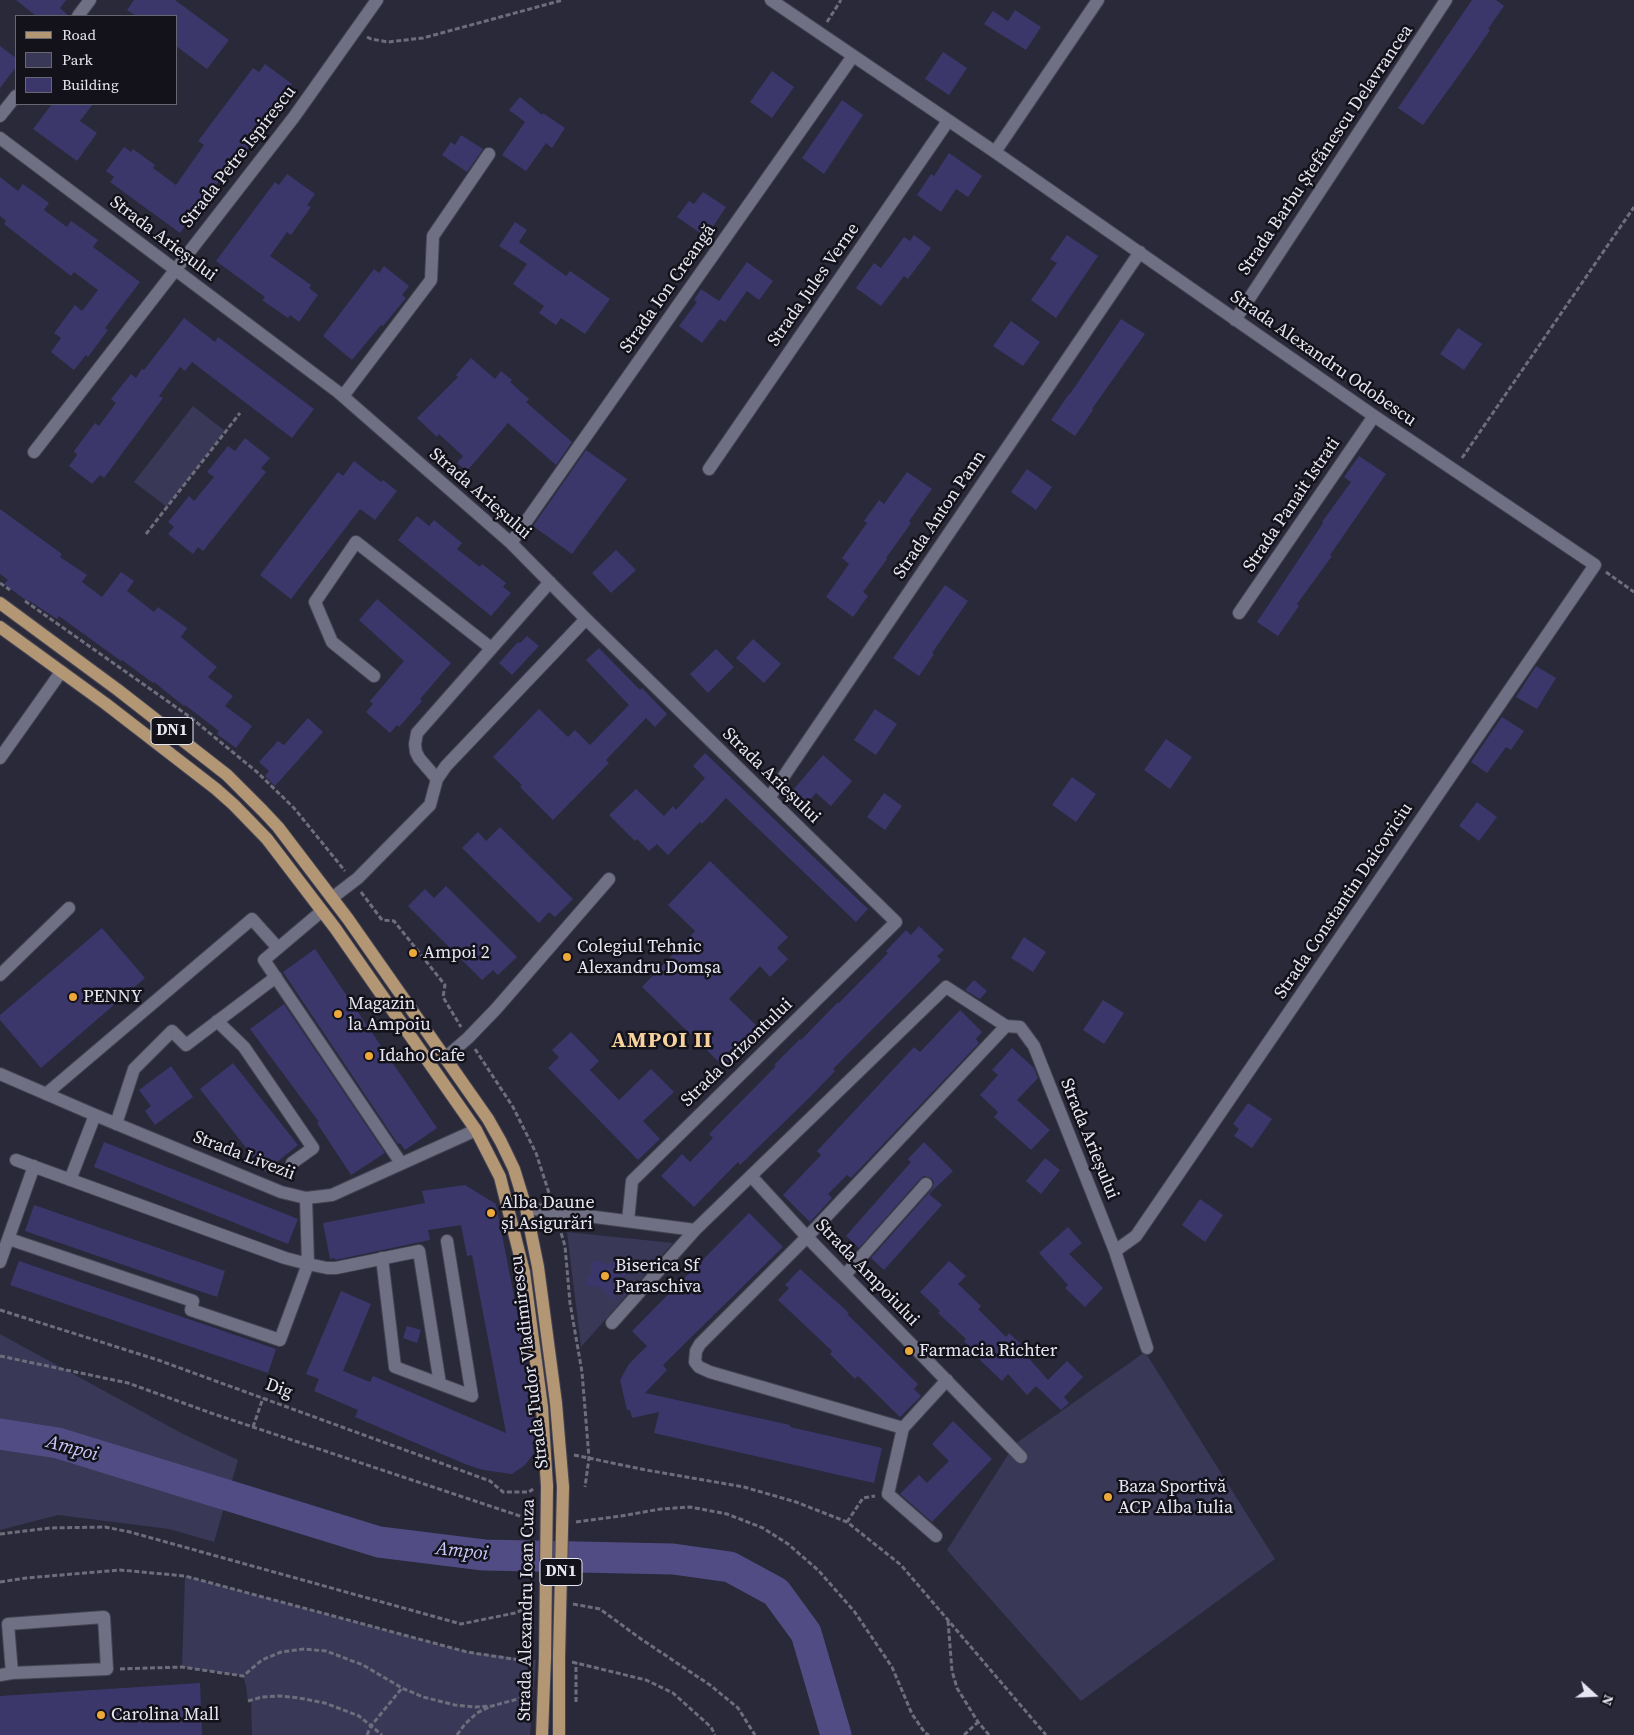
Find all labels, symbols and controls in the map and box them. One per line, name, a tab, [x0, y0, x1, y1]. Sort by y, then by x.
legend	[15, 15, 178, 105]
street label: Strada Barbu Ștefănescu Delavrancea	[1234, 21, 1418, 279]
text: Road	[62, 24, 96, 45]
text: Park	[62, 49, 93, 70]
text: Building	[62, 74, 119, 95]
street label: Strada Petre Ispirescu	[177, 82, 301, 232]
street label: Strada Arieșului	[105, 192, 221, 286]
street label: Strada Jules Verne	[763, 219, 865, 351]
street label: Strada Ion Creangă	[616, 221, 720, 357]
street label: Strada Alexandru Odobescu	[1226, 286, 1420, 432]
street label: Strada Panait Istrati	[1239, 434, 1345, 576]
street label: Strada Arieșului	[424, 444, 536, 544]
street label: Strada Anton Pann	[889, 447, 991, 583]
road number: DN1	[151, 718, 193, 744]
street label: Strada Arieșului	[717, 724, 825, 828]
street label: Strada Constantin Daicoviciu	[1270, 799, 1418, 1003]
place label: Colegiul Tehnic Alexandru Domșa	[577, 936, 721, 979]
place label: Ampoi 2	[423, 942, 490, 964]
marker: Ampoi 2	[407, 947, 419, 959]
marker: Colegiul Tehnic Alexandru Domșa	[561, 951, 573, 963]
place label: PENNY	[83, 986, 142, 1008]
marker: PENNY	[67, 991, 79, 1003]
place label: Magazin la Ampoiu	[348, 993, 431, 1036]
street label: Strada Orizontului	[677, 994, 797, 1112]
marker: Magazin la Ampoiu	[332, 1008, 344, 1020]
district label: AMPOI II	[610, 1028, 714, 1054]
place label: Idaho Cafe	[379, 1045, 465, 1067]
marker: Idaho Cafe	[363, 1050, 375, 1062]
street label: Strada Arieșului	[1055, 1075, 1123, 1203]
street label: Strada Livezii	[190, 1127, 298, 1185]
place label: Alba Daune și Asigurări	[501, 1192, 595, 1234]
marker: Alba Daune și Asigurări	[485, 1207, 497, 1219]
street label: Strada Ampoiului	[811, 1215, 923, 1331]
street label: Strada Tudor Vladimirescu	[506, 1254, 554, 1470]
place label: Biserica Sf Paraschiva	[615, 1255, 702, 1298]
marker: Biserica Sf Paraschiva	[599, 1270, 611, 1282]
place label: Farmacia Richter	[919, 1340, 1057, 1362]
marker: Farmacia Richter	[903, 1345, 915, 1357]
street label: Dig	[262, 1374, 296, 1404]
water label: Ampoi	[44, 1431, 100, 1467]
place label: Baza Sportivă ACP Alba Iulia	[1118, 1476, 1233, 1518]
marker: Baza Sportivă ACP Alba Iulia	[1102, 1491, 1114, 1503]
street label: Strada Alexandru Ioan Cuza	[514, 1499, 540, 1721]
water label: Ampoi	[435, 1538, 489, 1566]
road number: DN1	[540, 1558, 582, 1585]
north arrow	[1569, 1670, 1619, 1720]
text: N	[1597, 1692, 1619, 1708]
place label: Carolina Mall	[111, 1704, 219, 1726]
marker: Carolina Mall	[95, 1709, 107, 1721]

